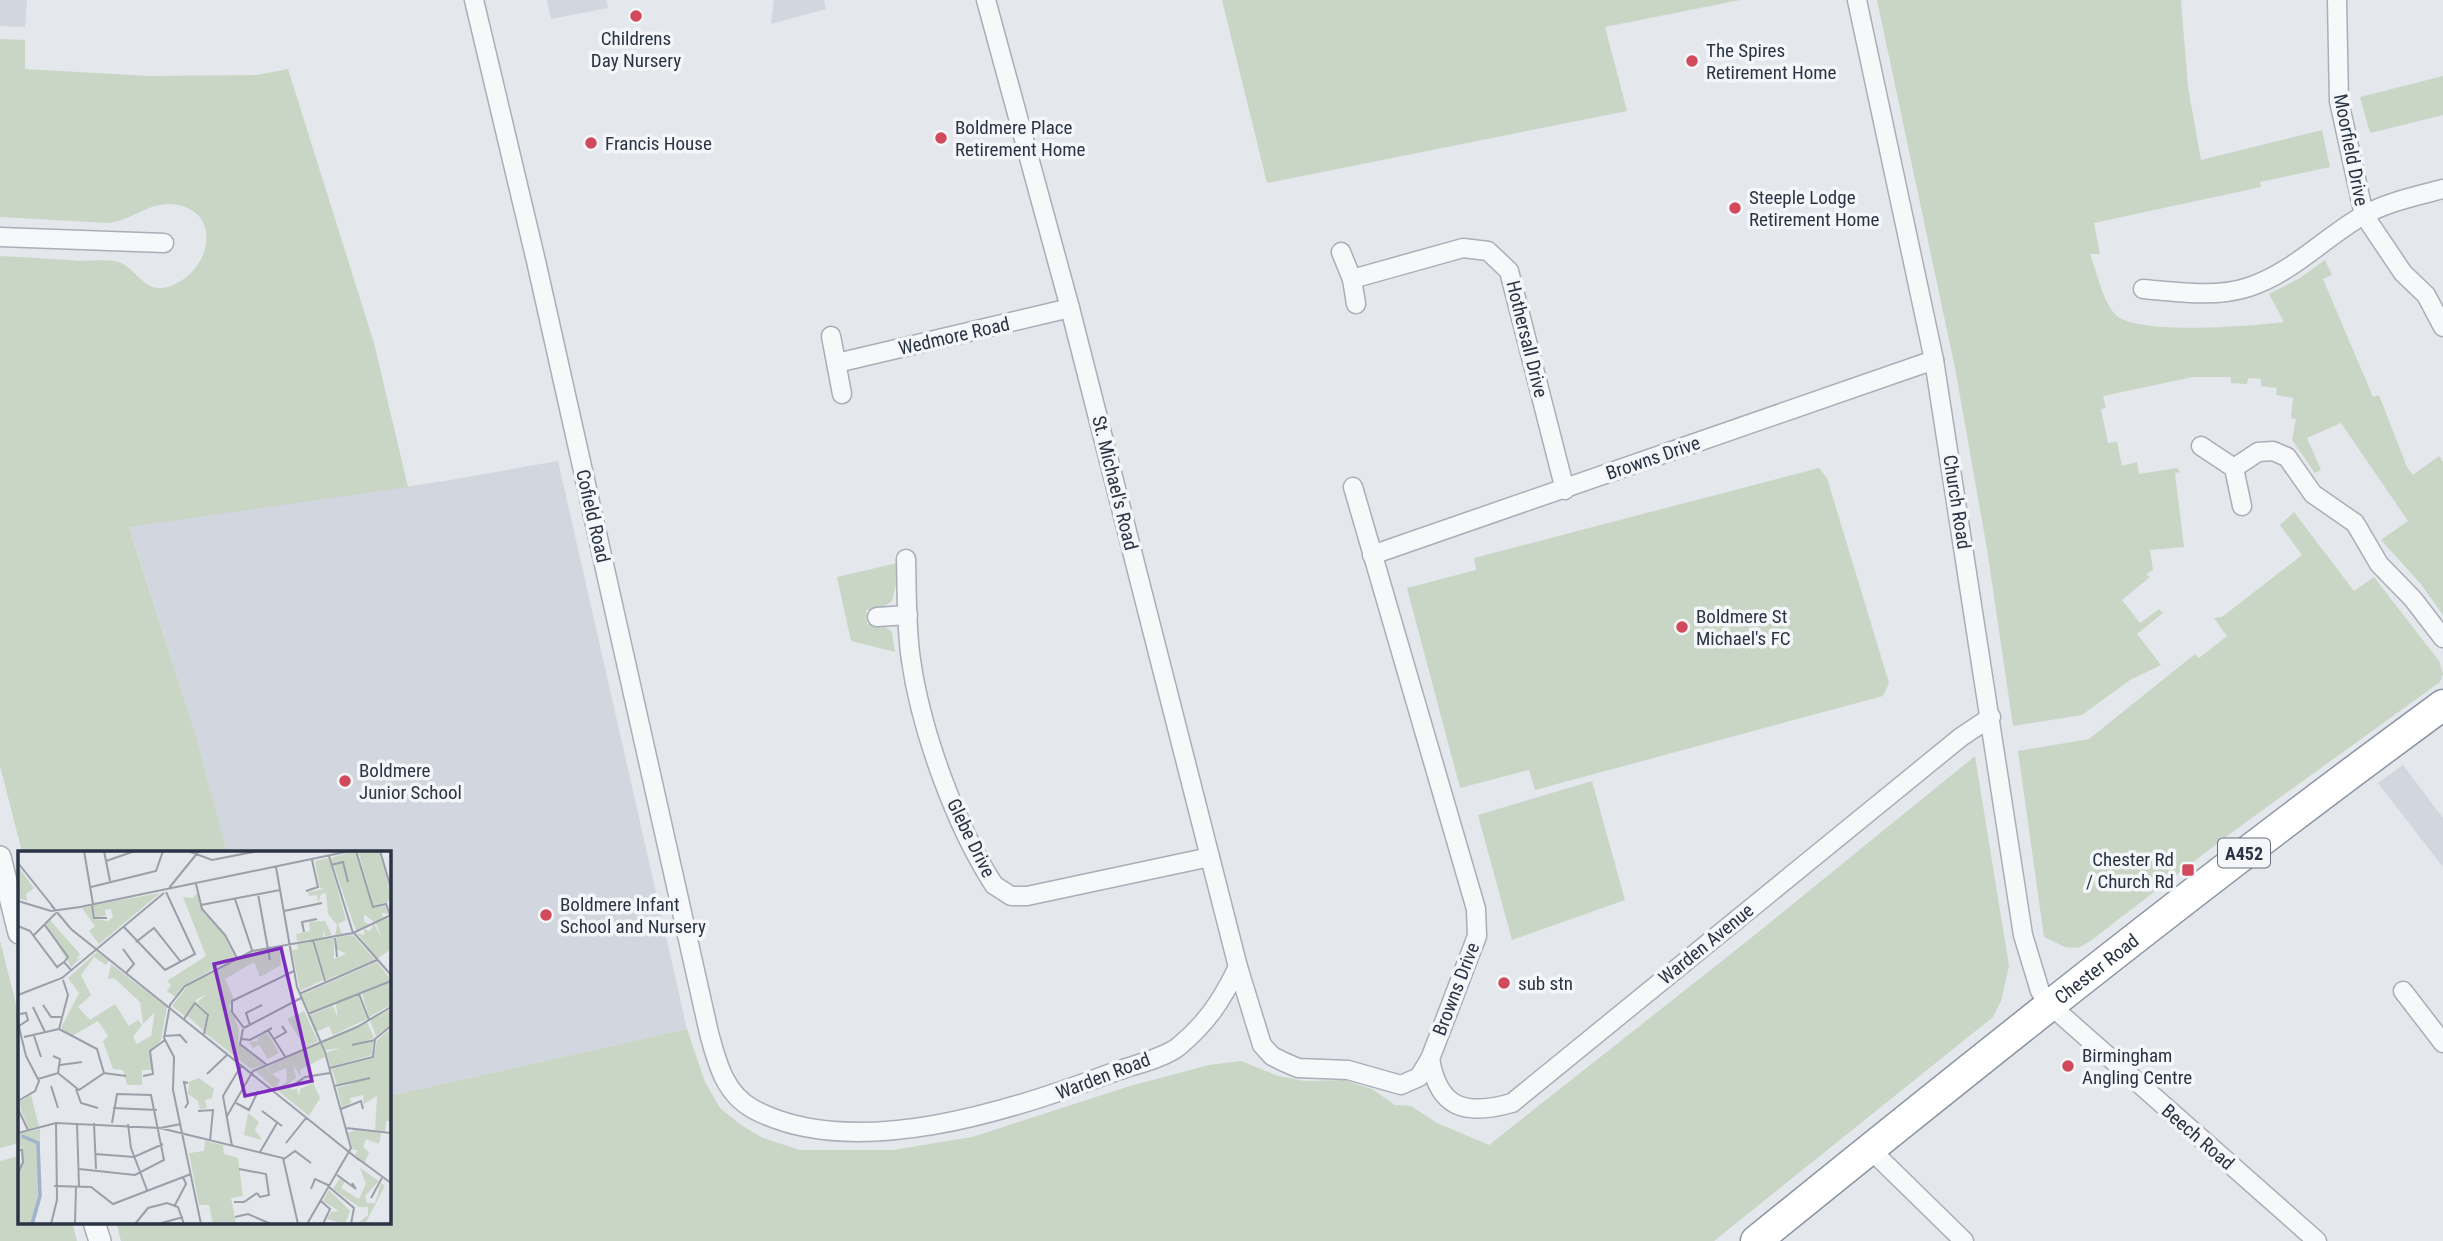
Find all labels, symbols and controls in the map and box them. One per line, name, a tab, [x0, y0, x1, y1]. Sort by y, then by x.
marker: Childrens Day Nursery	[628, 8, 644, 24]
place label: Childrens Day Nursery	[591, 27, 681, 72]
place label: The Spires Retirement Home	[1706, 39, 1837, 84]
marker: The Spires Retirement Home	[1684, 53, 1700, 69]
street label: Moorfield Drive	[2329, 92, 2373, 208]
place label: Boldmere Place Retirement Home	[955, 116, 1086, 161]
marker: Boldmere Place Retirement Home	[933, 130, 949, 146]
place label: Francis House	[605, 132, 712, 155]
marker: Francis House	[583, 135, 599, 151]
place label: Steeple Lodge Retirement Home	[1749, 186, 1880, 231]
marker: Steeple Lodge Retirement Home	[1727, 200, 1743, 216]
street label: Hothersall Drive	[1501, 278, 1553, 400]
street label: Wedmore Road	[896, 312, 1012, 360]
street label: St. Michael's Road	[1087, 413, 1143, 553]
street label: Browns Drive	[1603, 431, 1703, 485]
street label: Church Road	[1938, 453, 1976, 551]
street label: Cofield Road	[571, 467, 615, 565]
place label: Boldmere St Michael's FC	[1696, 605, 1791, 650]
marker: Boldmere St Michael's FC	[1674, 619, 1690, 635]
place label: Boldmere Junior School	[359, 759, 462, 804]
marker: Boldmere Junior School	[337, 773, 353, 789]
street label: Glebe Drive	[942, 795, 1000, 881]
road number: A452	[2218, 838, 2270, 868]
place label: Chester Rd / Church Rd	[2086, 848, 2174, 893]
inset map	[18, 851, 390, 1224]
marker: Chester Rd / Church Rd	[2180, 862, 2196, 878]
place label: Boldmere Infant School and Nursery	[560, 893, 706, 938]
street label: Warden Avenue	[1654, 899, 1758, 989]
marker: Boldmere Infant School and Nursery	[538, 907, 554, 923]
street label: Chester Road	[2050, 929, 2143, 1009]
street label: Browns Drive	[1428, 939, 1484, 1039]
place label: sub stn	[1518, 972, 1573, 995]
marker: sub stn	[1496, 975, 1512, 991]
place label: Birmingham Angling Centre	[2082, 1044, 2192, 1089]
street label: Warden Road	[1053, 1048, 1153, 1104]
marker: Birmingham Angling Centre	[2060, 1058, 2076, 1074]
street label: Beech Road	[2157, 1099, 2239, 1175]

